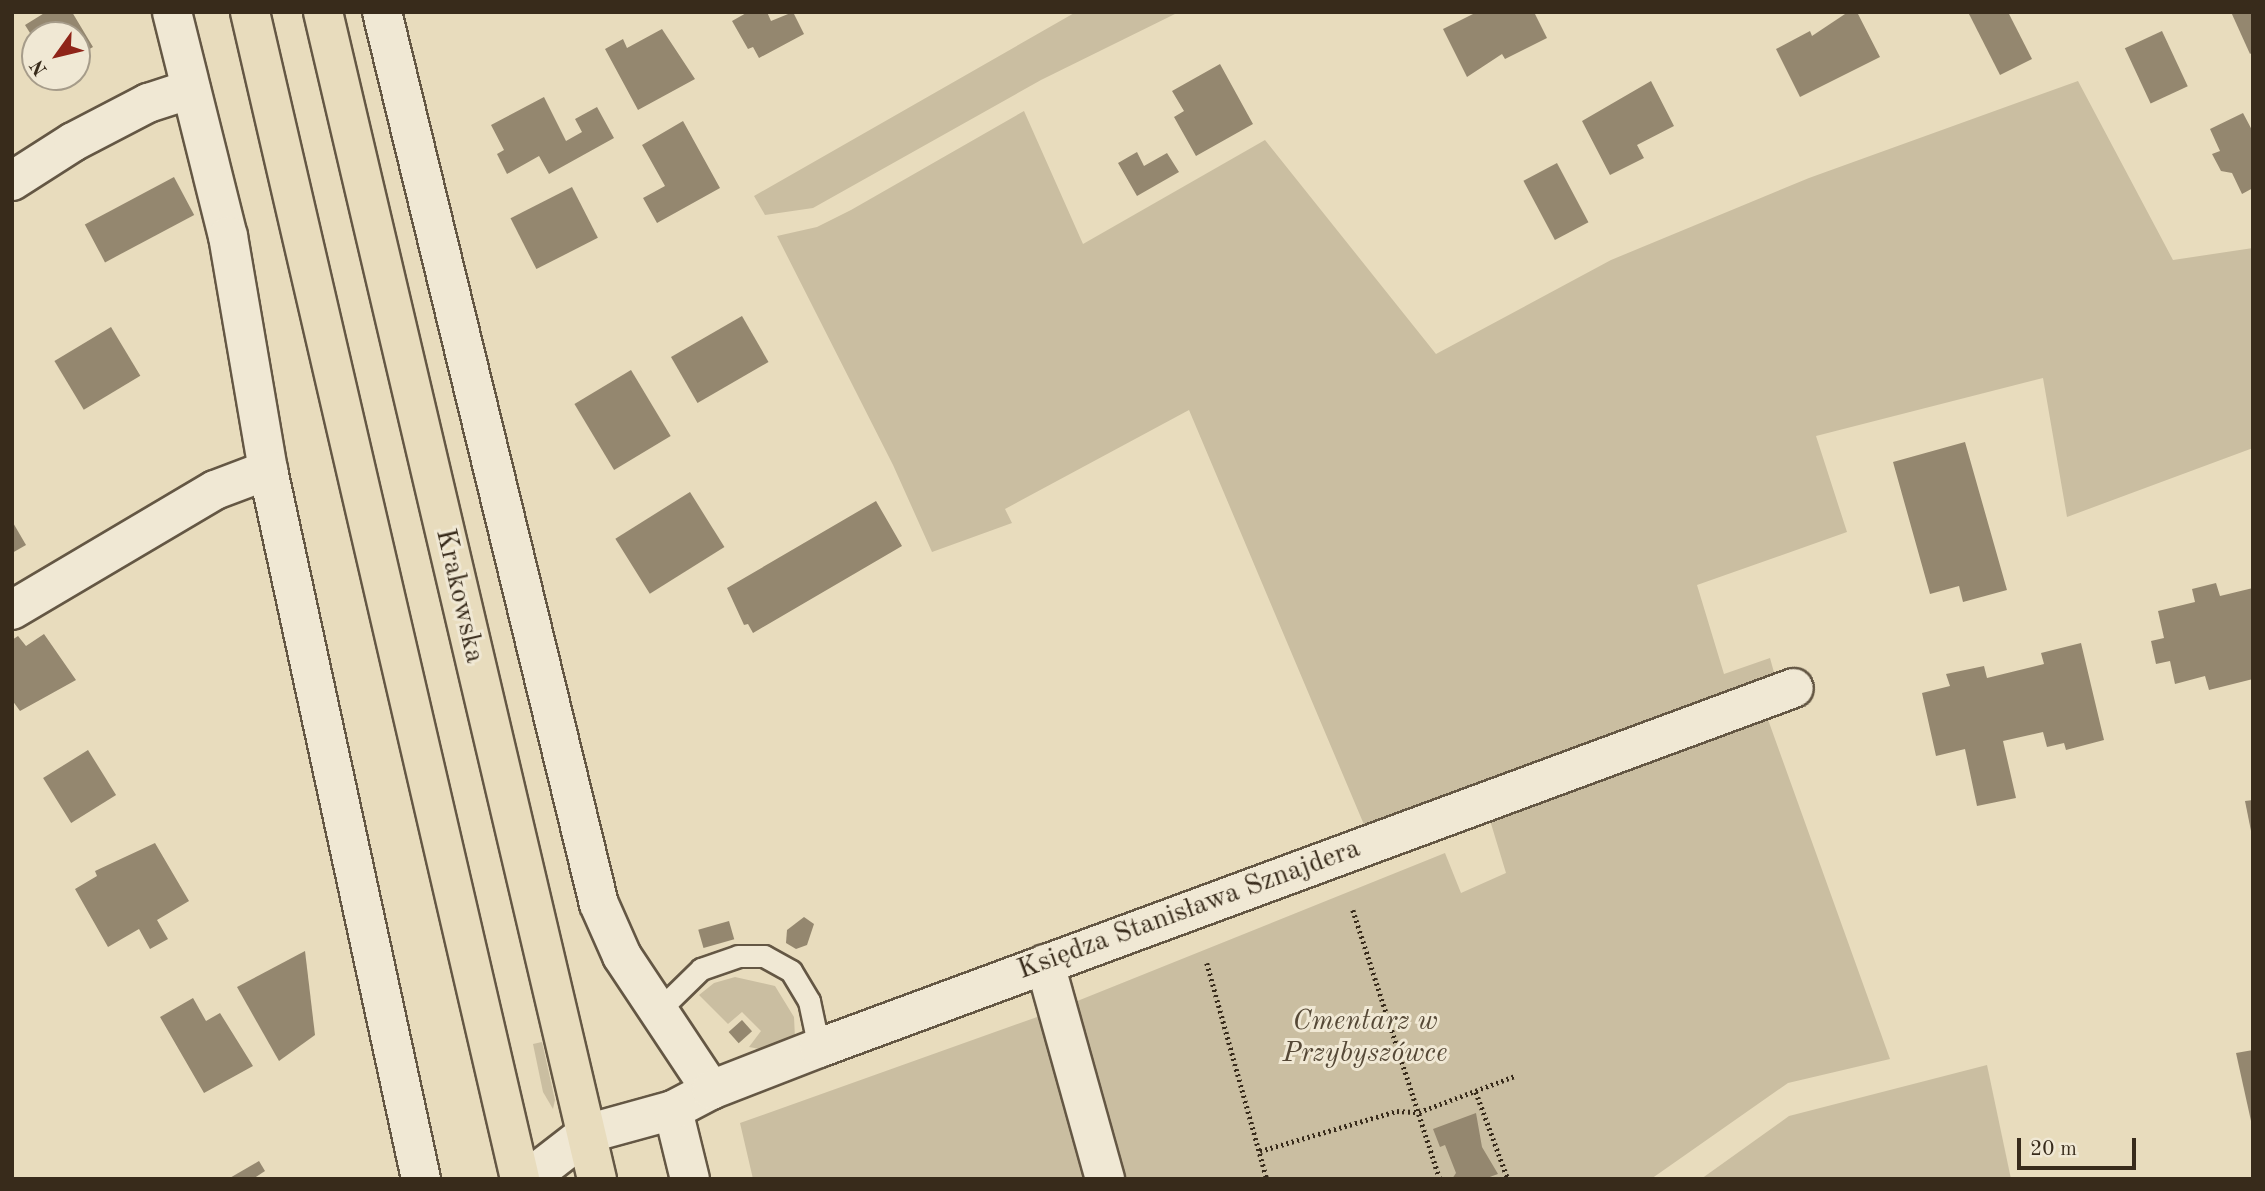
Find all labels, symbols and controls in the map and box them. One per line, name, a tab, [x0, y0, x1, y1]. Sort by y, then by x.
north arrow	[21, 21, 91, 91]
text: N	[28, 56, 52, 78]
street label: Krakowska	[427, 526, 491, 666]
street label: Księdza Stanisława Sznajdera	[1013, 832, 1365, 988]
park label: Cmentarz w Przybyszówce	[1282, 1005, 1448, 1071]
scale bar	[2020, 1124, 2139, 1168]
text: 20 m	[2030, 1139, 2077, 1160]

